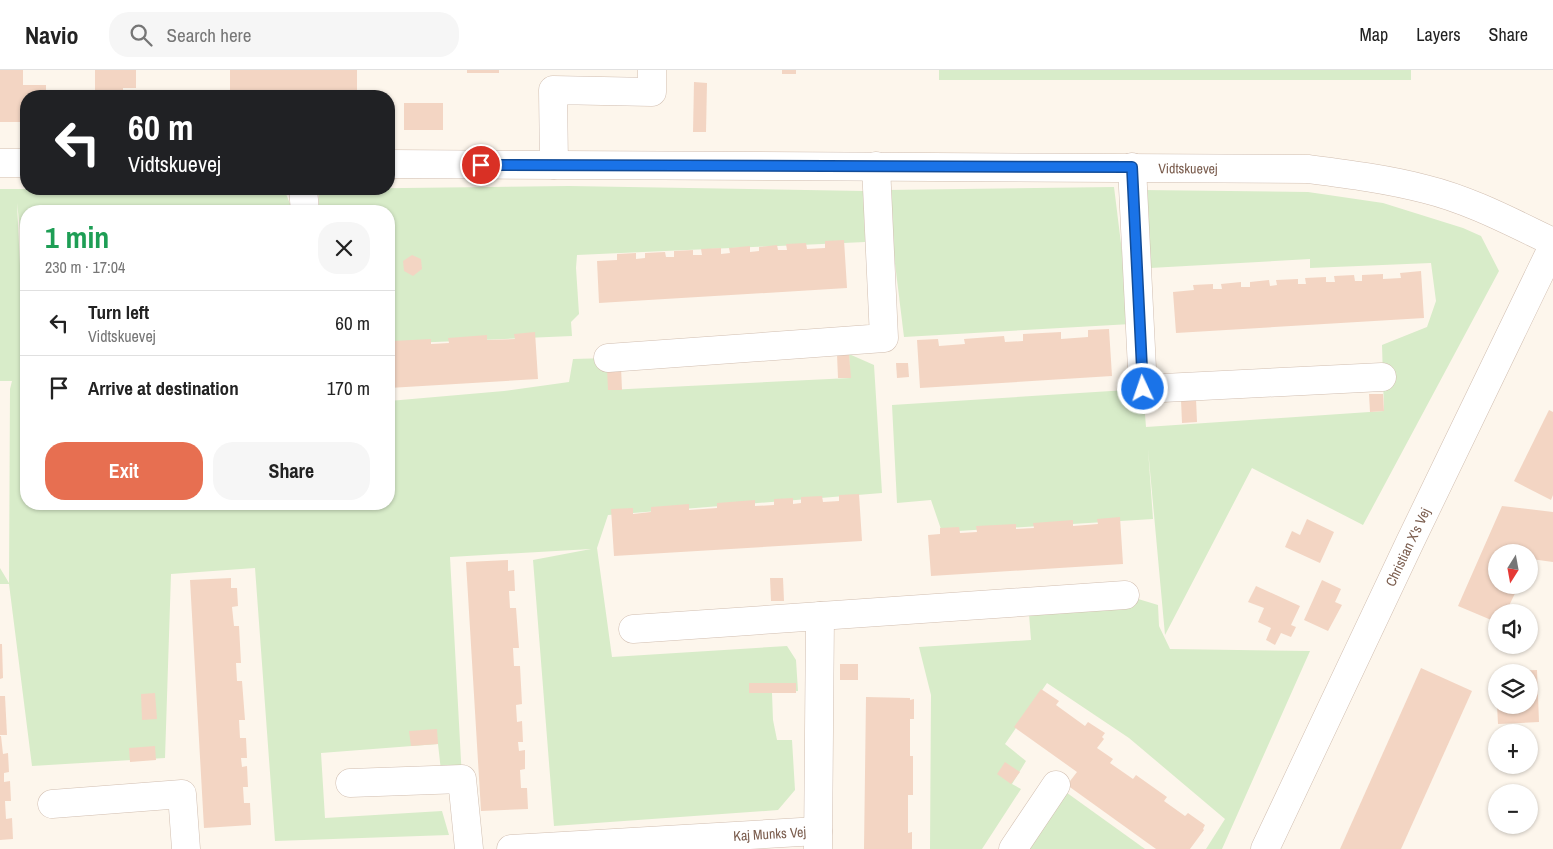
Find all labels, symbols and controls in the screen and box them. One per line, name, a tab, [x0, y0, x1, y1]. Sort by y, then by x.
search box	[109, 12, 459, 57]
text: Navio	[25, 19, 79, 51]
icon: search	[127, 21, 155, 49]
text: Search here	[167, 22, 251, 48]
text: Map	[1360, 22, 1388, 47]
text: Layers	[1416, 22, 1461, 47]
text: Share	[1489, 22, 1528, 47]
text: 60 m	[128, 104, 193, 151]
icon: left	[45, 110, 110, 175]
pin	[460, 144, 502, 186]
text: Vidtskuevej	[128, 149, 221, 179]
icon: arrive	[467, 151, 495, 179]
street label: Vidtskuevej	[1158, 159, 1218, 178]
text: 1 min	[45, 217, 109, 257]
button: close	[318, 222, 370, 274]
text: 230 m · 17:04	[45, 256, 125, 278]
text: Turn left	[88, 299, 149, 325]
icon: left	[45, 309, 73, 337]
text: 60 m	[335, 310, 370, 336]
text: Vidtskuevej	[88, 325, 156, 347]
position arrow	[1116, 362, 1168, 414]
icon: arrive	[45, 374, 73, 402]
text: Arrive at destination	[88, 375, 239, 401]
text: 170 m	[327, 375, 370, 401]
button: Exit	[45, 442, 203, 500]
button: Share	[213, 442, 370, 500]
street label: Christian X's Vej	[1381, 505, 1434, 589]
north arrow	[1488, 544, 1538, 594]
map controls	[1488, 544, 1538, 834]
button: sound	[1488, 604, 1538, 654]
button: layers	[1488, 664, 1538, 714]
button: +	[1488, 724, 1538, 774]
button: −	[1488, 784, 1538, 834]
street label: Kaj Munks Vej	[733, 823, 806, 845]

